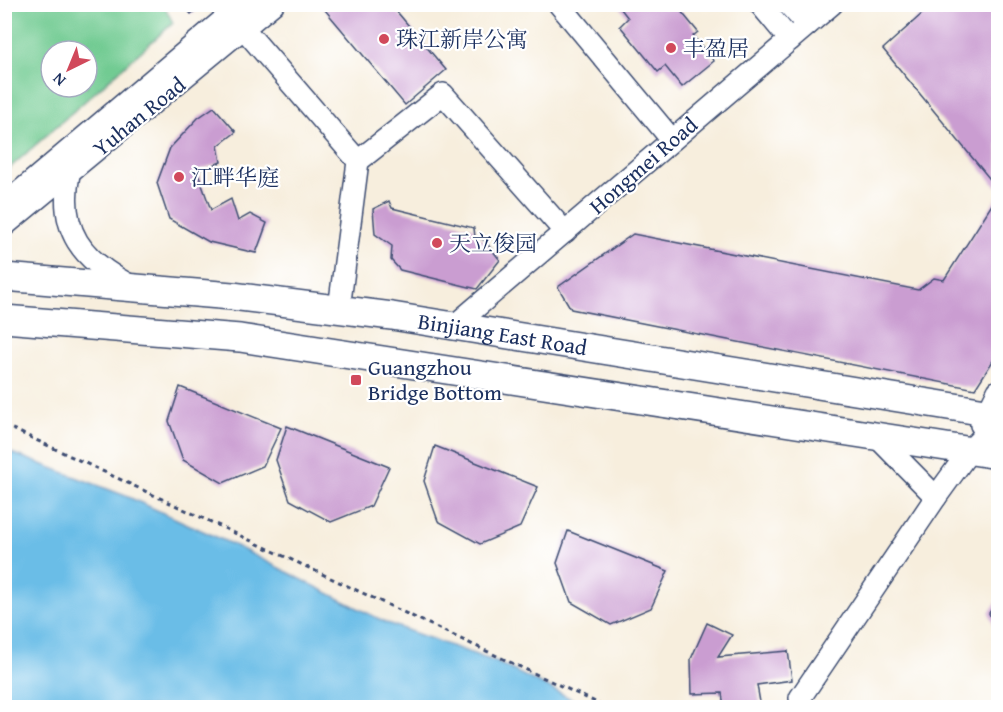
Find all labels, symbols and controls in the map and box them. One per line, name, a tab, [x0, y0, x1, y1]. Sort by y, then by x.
place label: 珠江新岸公寓	[396, 23, 528, 55]
marker: 珠江新岸公寓	[377, 32, 391, 46]
place label: 丰盈居	[683, 32, 749, 64]
north arrow	[39, 39, 99, 99]
marker: 丰盈居	[664, 41, 678, 55]
text: N	[46, 67, 71, 92]
street label: Yuhan Road	[86, 68, 192, 163]
street label: Hongmei Road	[582, 109, 704, 221]
place label: 江畔华庭	[191, 161, 279, 193]
marker: 江畔华庭	[172, 170, 186, 184]
place label: 天立俊园	[449, 227, 537, 259]
marker: 天立俊园	[430, 236, 444, 250]
street label: Binjiang East Road	[416, 304, 590, 363]
place label: Guangzhou Bridge Bottom	[368, 351, 502, 408]
marker: Guangzhou Bridge Bottom	[349, 373, 363, 387]

